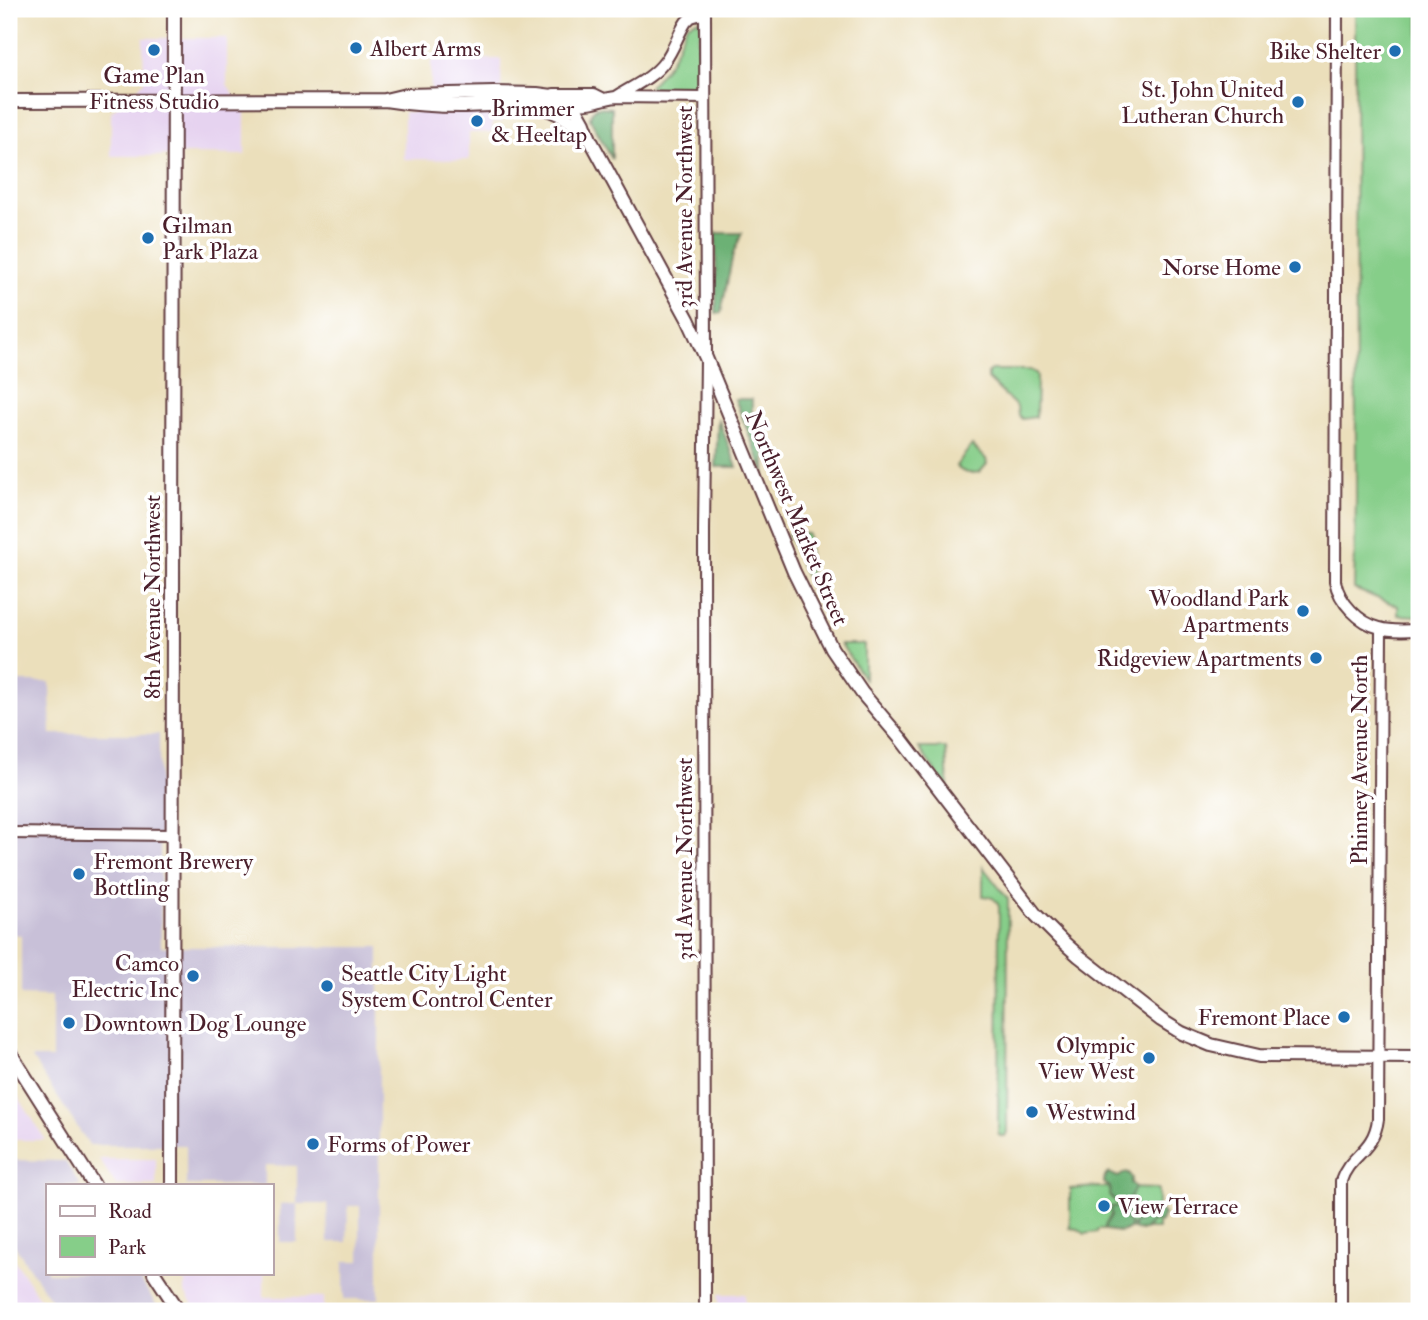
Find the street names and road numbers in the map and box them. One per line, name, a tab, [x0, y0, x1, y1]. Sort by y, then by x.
street label: 3rd Avenue Northwest	[670, 106, 699, 308]
street label: Northwest Market Street	[739, 406, 855, 630]
street label: 8th Avenue Northwest	[138, 495, 167, 699]
street label: Phinney Avenue North	[1345, 655, 1374, 865]
street label: 3rd Avenue Northwest	[670, 758, 699, 960]

